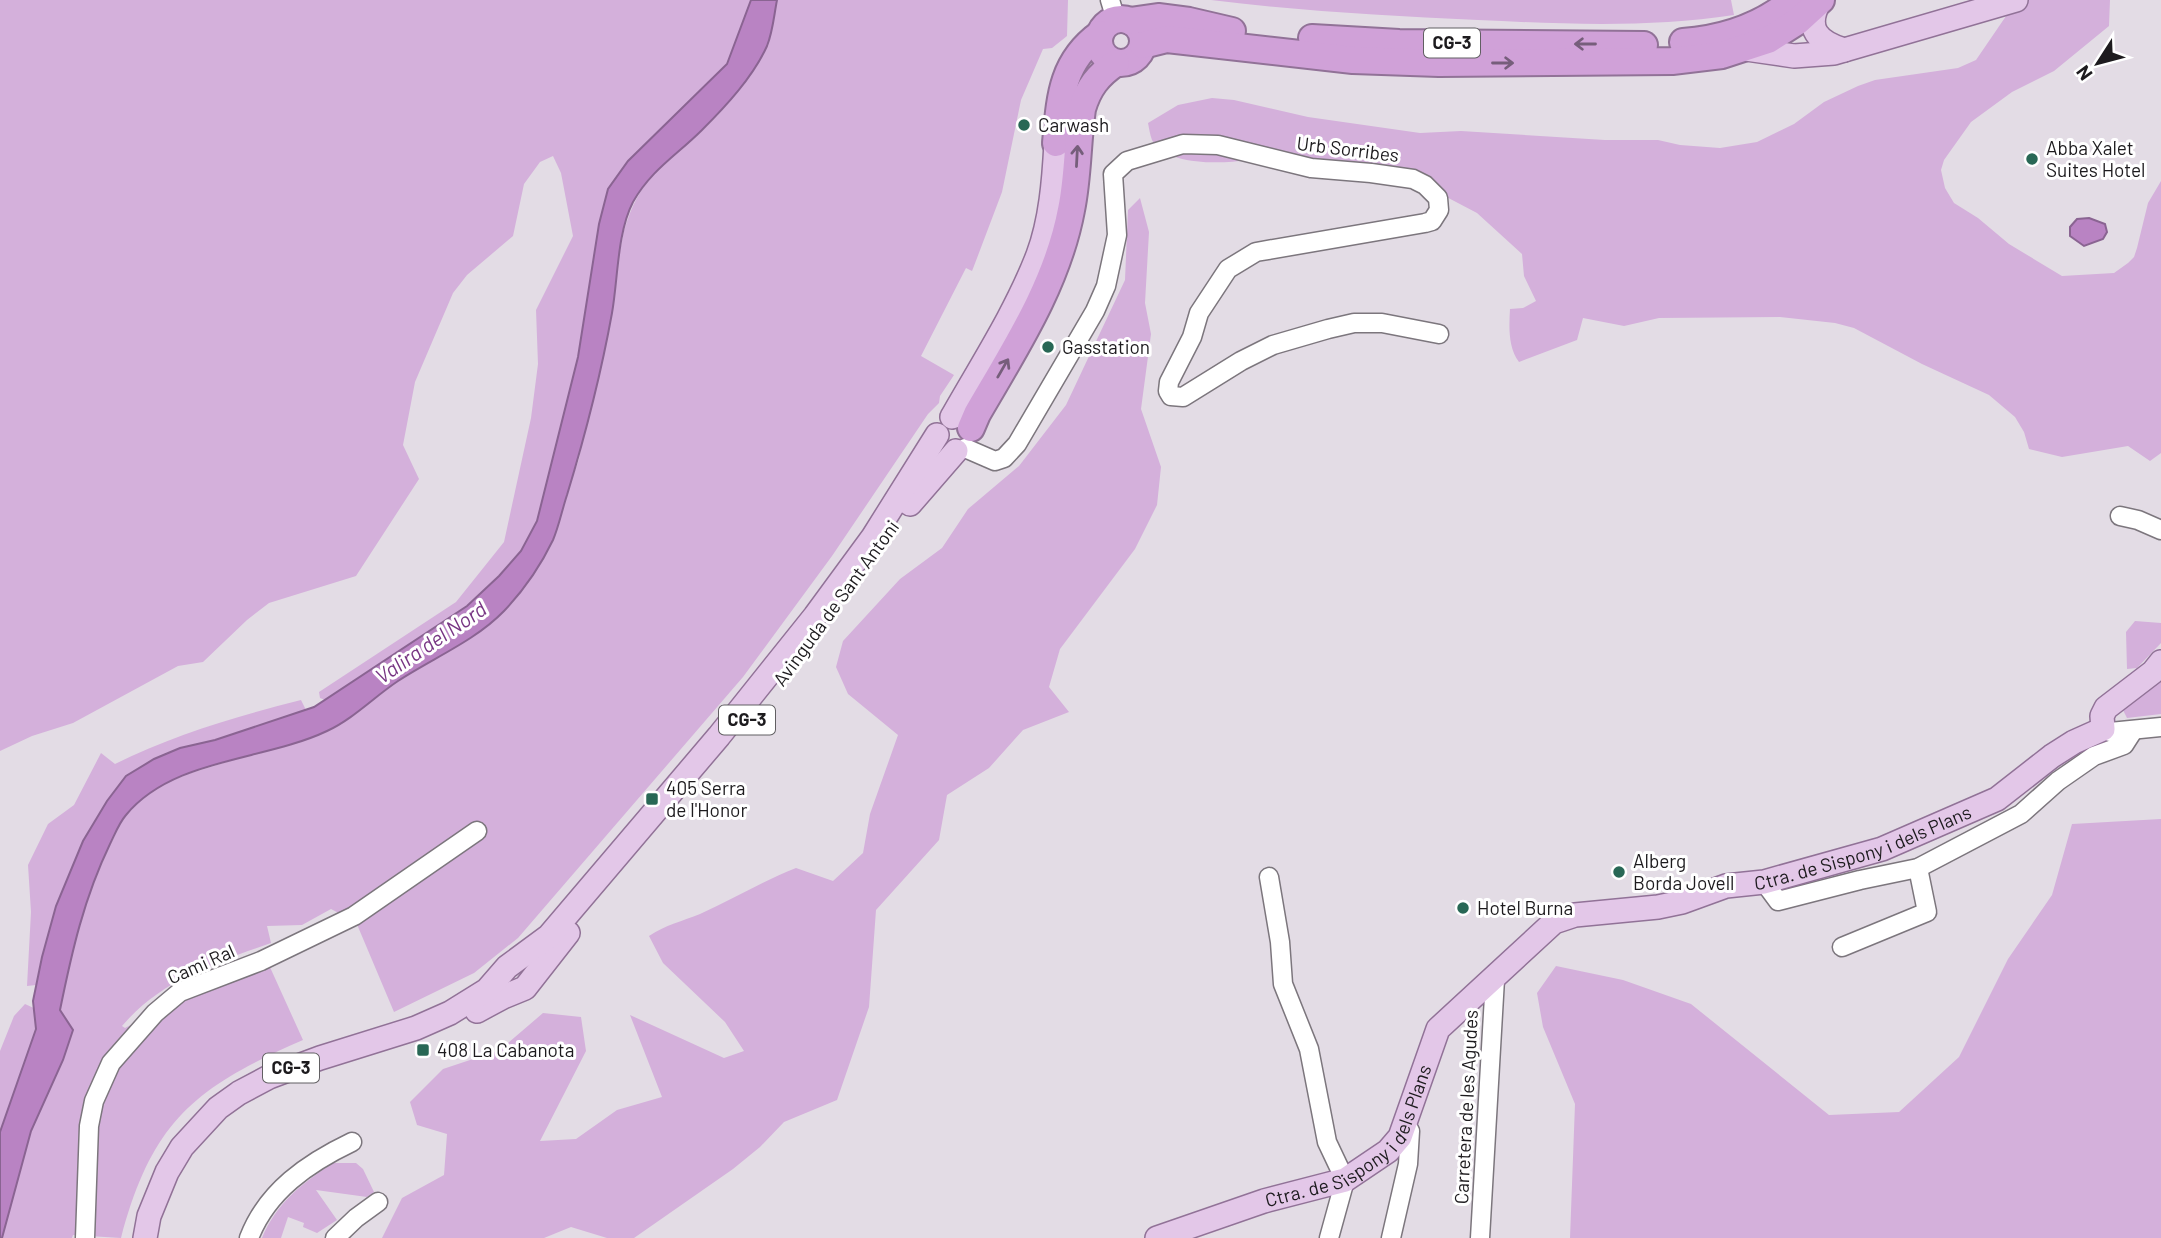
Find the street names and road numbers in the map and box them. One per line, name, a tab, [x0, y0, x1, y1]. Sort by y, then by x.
road number: CG-3	[1424, 28, 1480, 58]
street label: Urb Sorribes	[1296, 131, 1401, 166]
street label: Avinguda de Sant Antoni	[768, 515, 903, 690]
road number: CG-3	[719, 706, 775, 734]
street label: Ctra. de Sispony i dels Plans	[1753, 800, 1974, 894]
street label: Cami Ral	[164, 939, 238, 989]
street label: Carretera de les Agudes	[1449, 1009, 1482, 1205]
road number: CG-3	[263, 1054, 319, 1083]
street label: Ctra. de Sispony i dels Plans	[1263, 1061, 1436, 1211]

